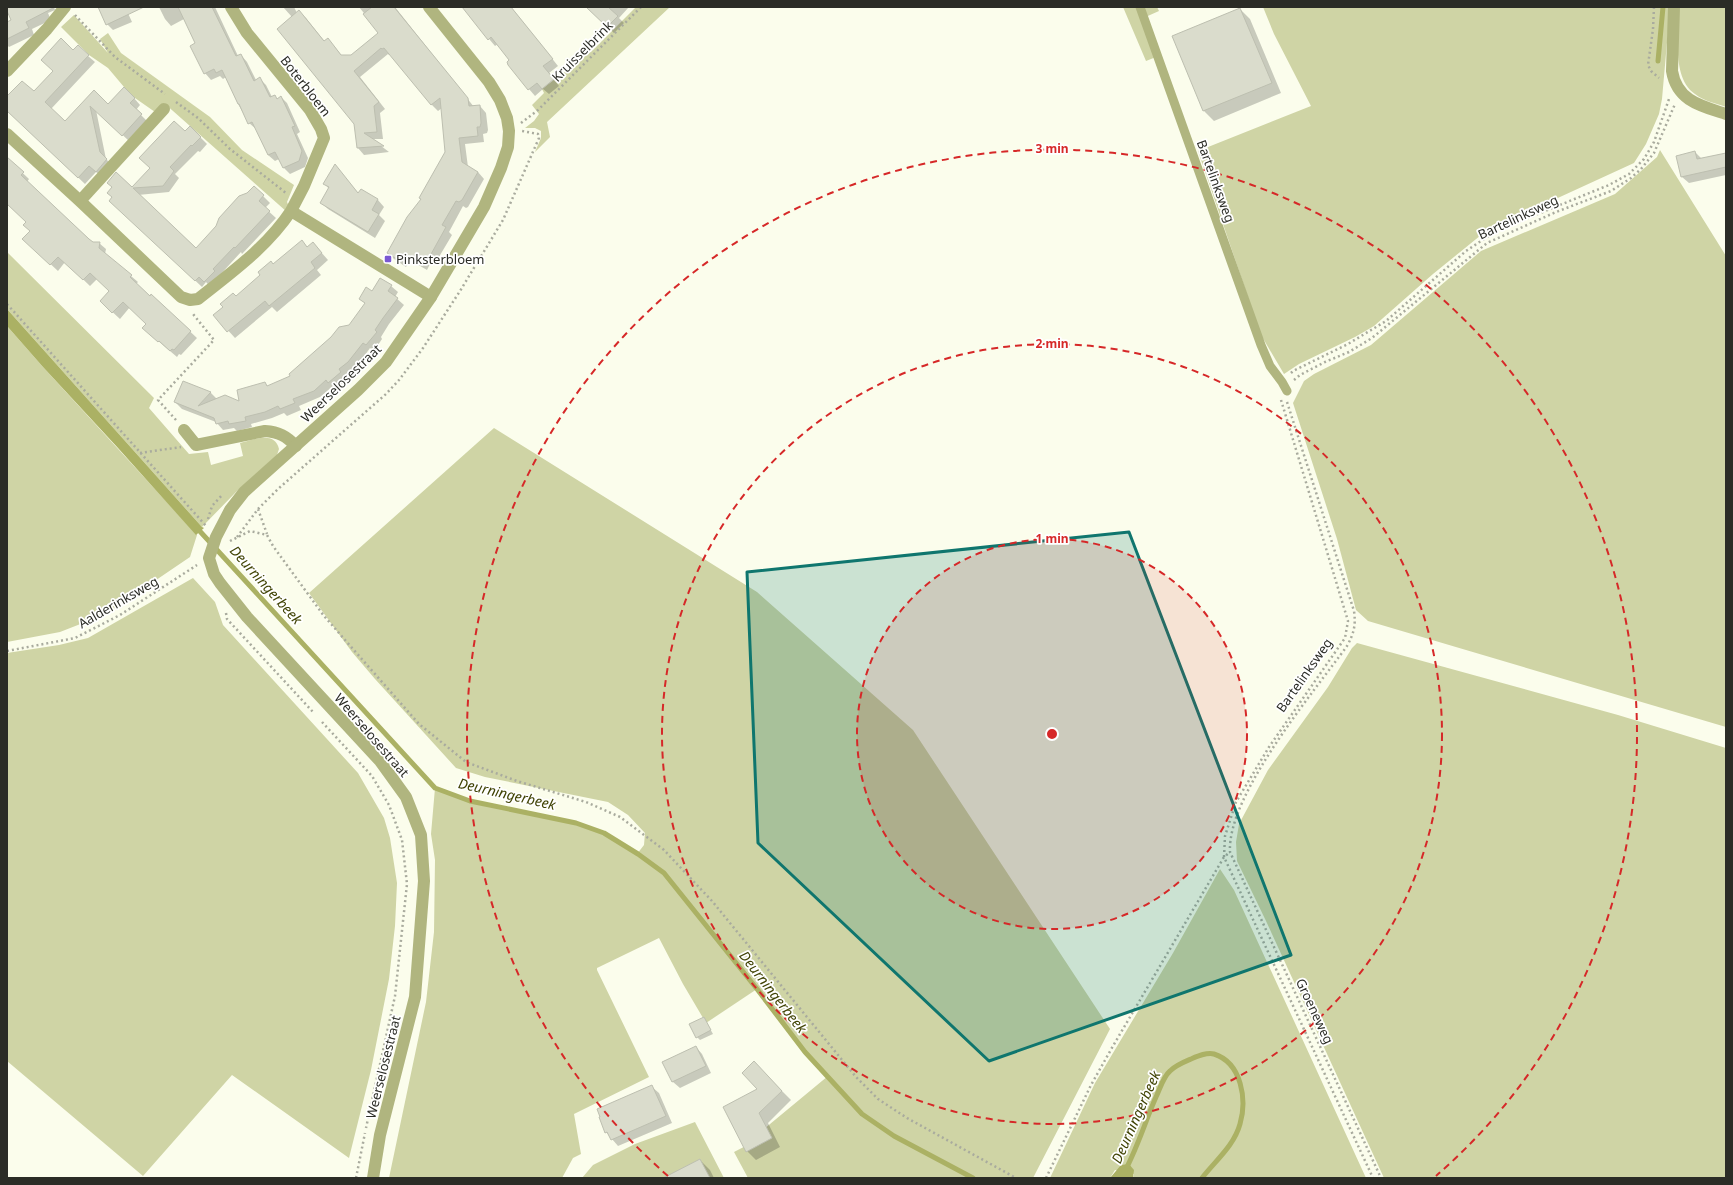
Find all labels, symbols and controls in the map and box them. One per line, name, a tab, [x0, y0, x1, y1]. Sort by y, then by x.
street label: Kruisselbrink	[547, 16, 617, 86]
street label: Boterbloem	[277, 52, 335, 120]
street label: Bartelinksweg	[1193, 137, 1239, 225]
text: 3 min	[1035, 140, 1069, 157]
street label: Bartelinksweg	[1475, 191, 1561, 243]
place label: Pinksterbloem	[396, 250, 485, 268]
marker: Pinksterbloem	[383, 254, 393, 264]
text: 2 min	[1035, 335, 1069, 352]
street label: Weerselosestraat	[297, 340, 385, 426]
text: 1 min	[1035, 530, 1069, 547]
water label: Deurningerbeek	[226, 541, 307, 629]
street label: Aalderinksweg	[75, 572, 161, 632]
street label: Bartelinksweg	[1272, 634, 1336, 716]
street label: Weerselosestraat	[331, 689, 414, 781]
centre of rings	[1045, 727, 1059, 741]
water label: Deurningerbeek	[457, 773, 559, 814]
water label: Deurningerbeek	[735, 947, 812, 1038]
street label: Groeneweg	[1292, 975, 1338, 1047]
street label: Weerselosestraat	[362, 1013, 405, 1120]
water label: Deurningerbeek	[1107, 1067, 1165, 1166]

